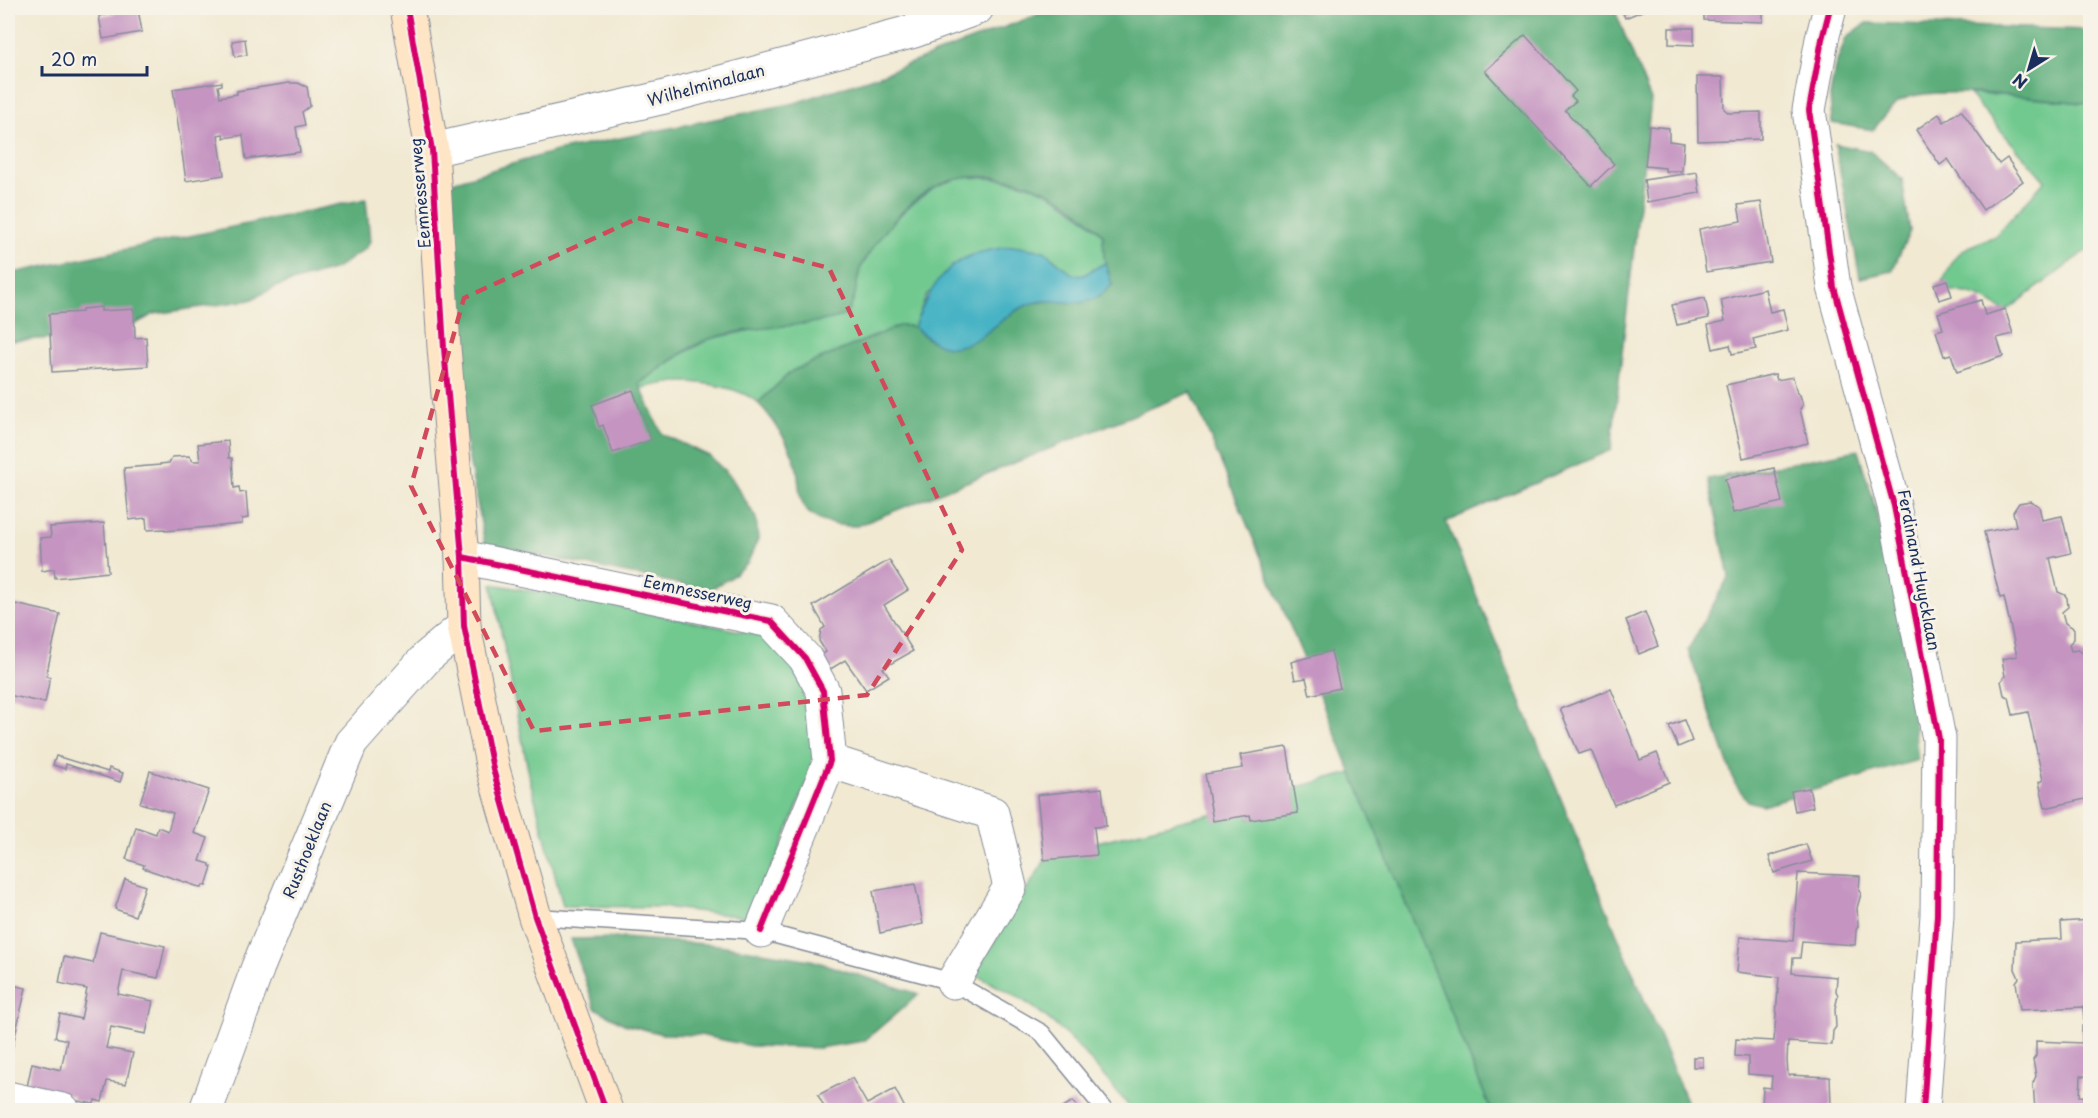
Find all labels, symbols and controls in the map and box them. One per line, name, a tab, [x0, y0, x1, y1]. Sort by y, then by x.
scale bar	[42, 39, 147, 77]
north arrow	[1999, 39, 2059, 99]
text: 20 m	[51, 45, 97, 72]
street label: Wilhelminalaan	[644, 57, 767, 111]
text: N	[2007, 68, 2032, 95]
street label: Eemnesserweg	[402, 137, 436, 249]
street label: Ferdinand Huycklaan	[1893, 487, 1947, 652]
street label: Eemnesserweg	[642, 568, 755, 614]
street label: Rusthoeklaan	[276, 797, 337, 902]

